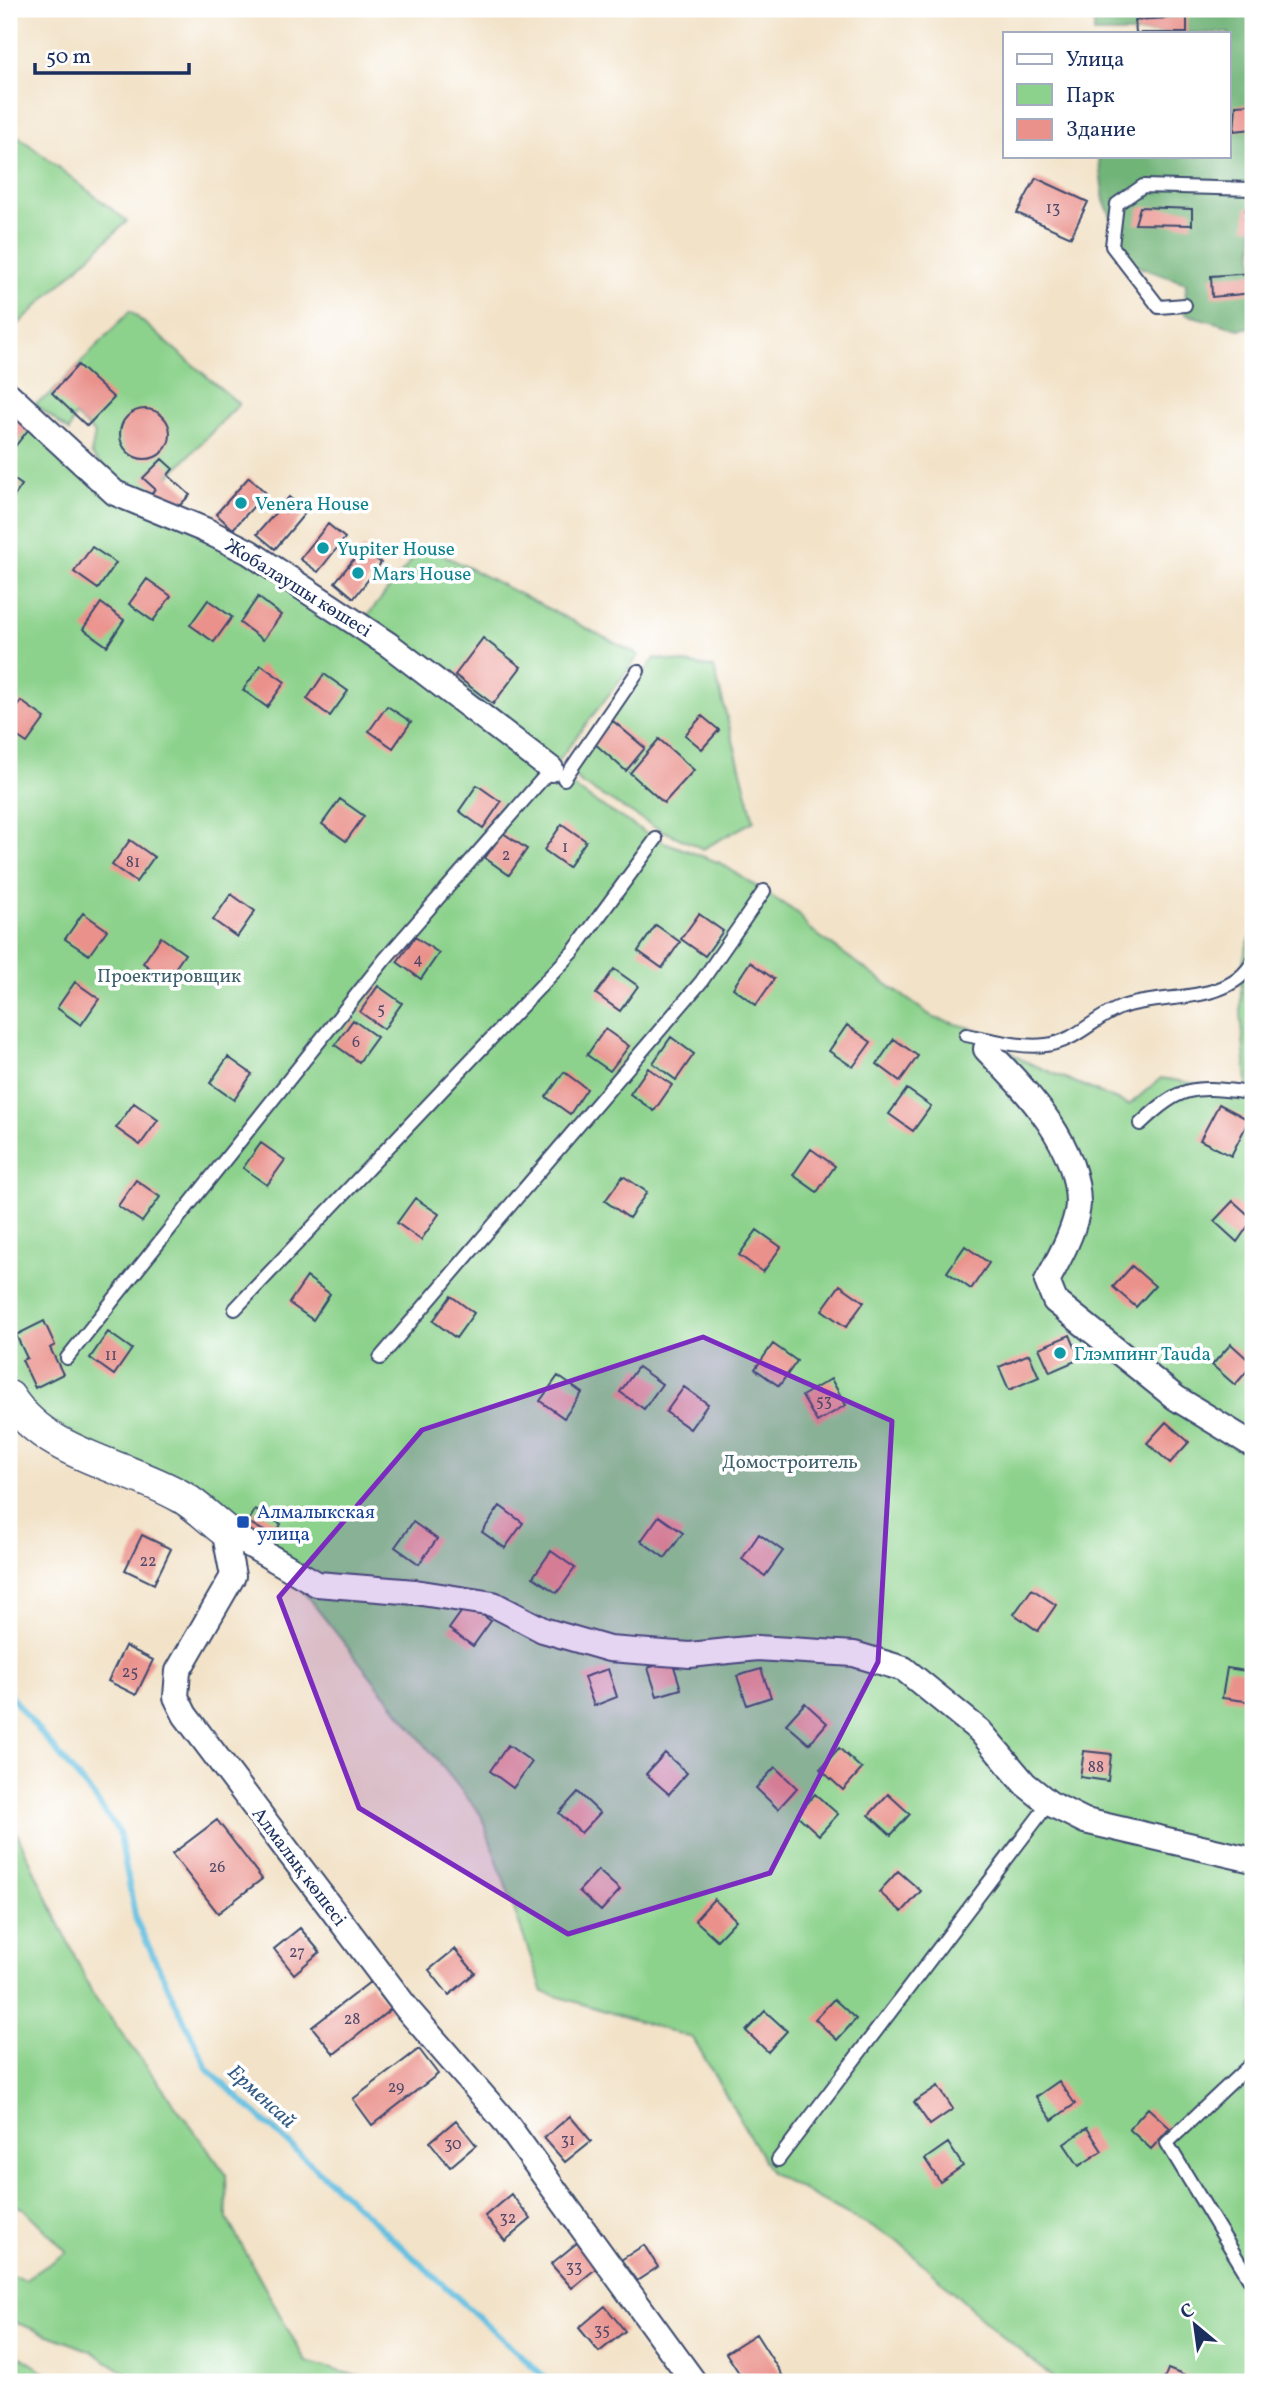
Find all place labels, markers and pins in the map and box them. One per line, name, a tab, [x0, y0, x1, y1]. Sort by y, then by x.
place label: Venera House	[255, 492, 369, 518]
marker: Venera House	[233, 495, 249, 511]
place label: Yupiter House	[337, 537, 455, 563]
marker: Yupiter House	[315, 540, 331, 556]
place label: Mars House	[372, 562, 471, 588]
marker: Mars House	[350, 565, 366, 581]
place label: Глэмпинг Tauda	[1074, 1342, 1211, 1368]
marker: Глэмпинг Tauda	[1052, 1345, 1068, 1361]
place label: Алмалыкская улица	[257, 1500, 375, 1548]
marker: Алмалыкская улица	[235, 1514, 251, 1530]

